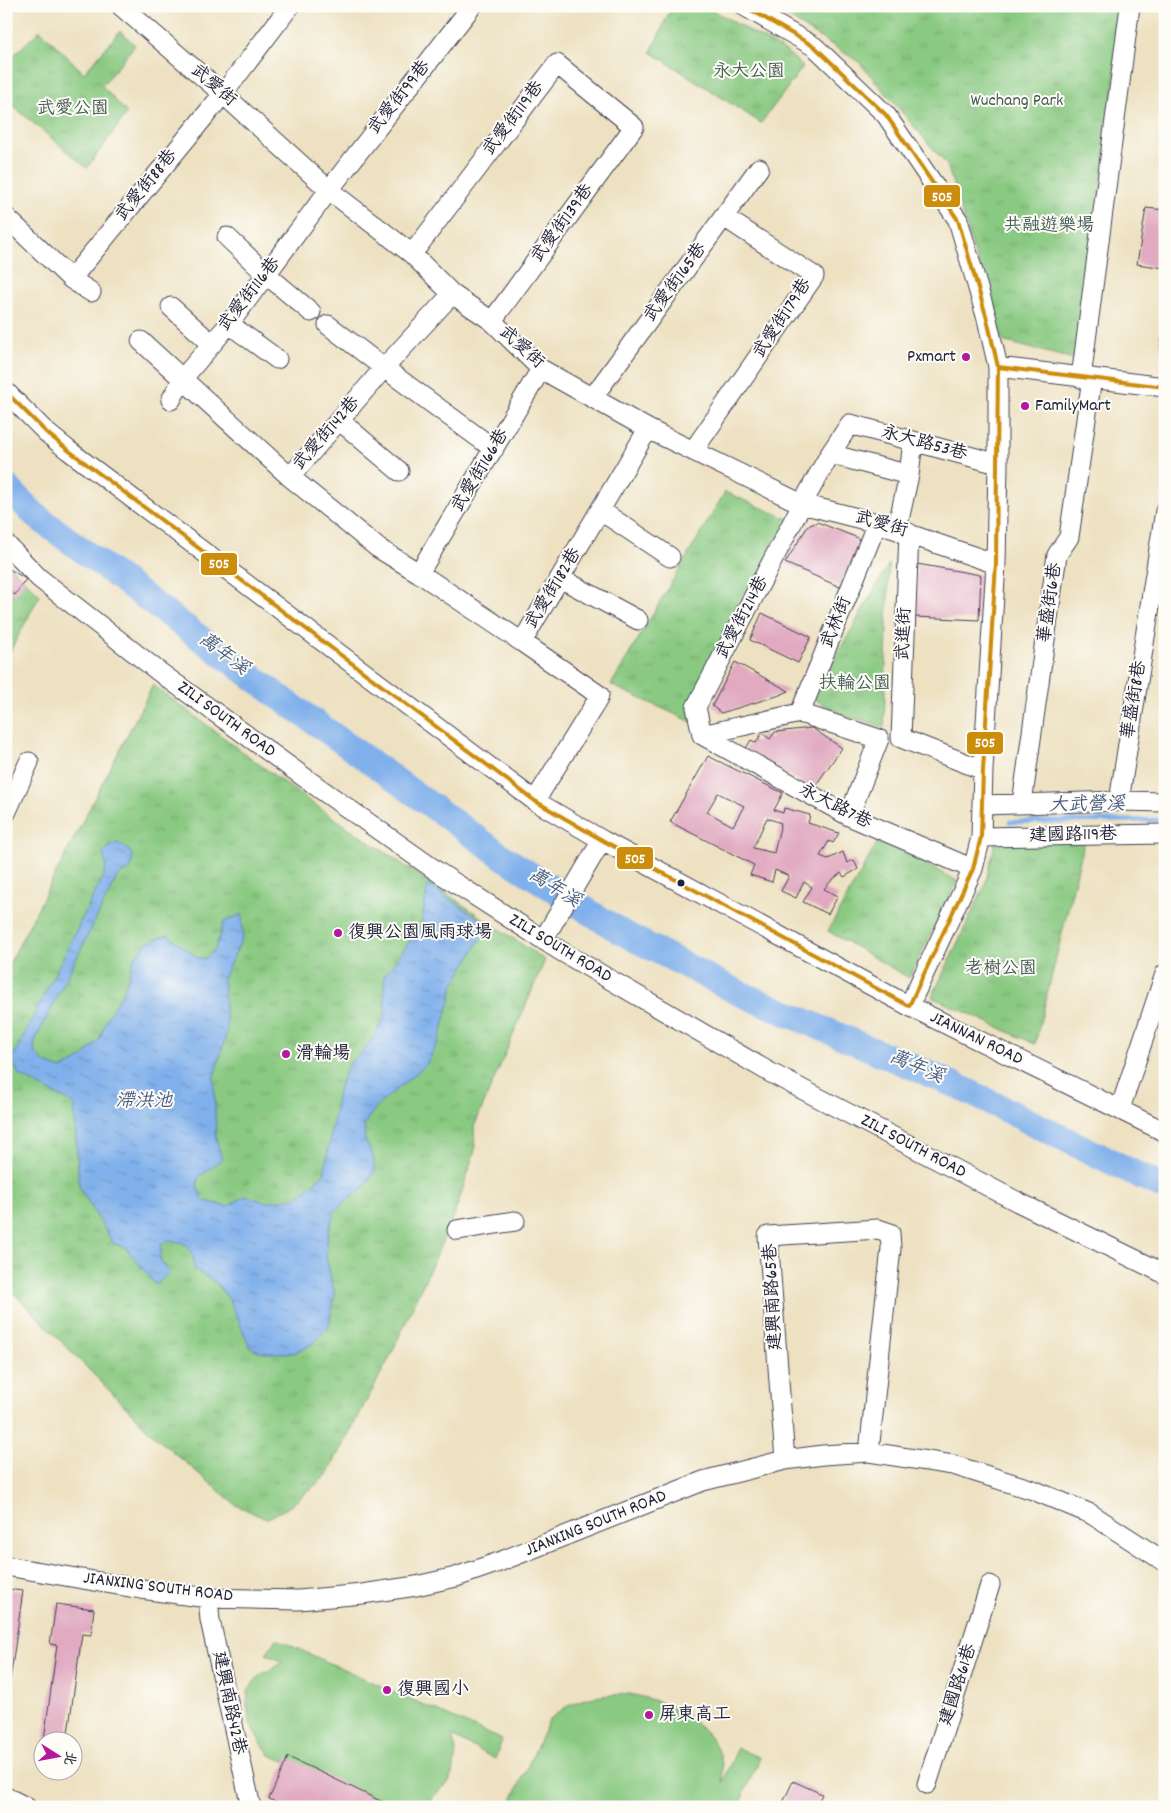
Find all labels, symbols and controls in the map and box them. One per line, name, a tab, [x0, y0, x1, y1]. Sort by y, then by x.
street label: 武愛街99巷	[363, 55, 437, 141]
street label: 武愛街	[184, 59, 242, 113]
park label: 永大公園	[713, 60, 785, 85]
street label: 武愛街119巷	[477, 76, 551, 162]
park label: Wuchang Park	[970, 89, 1064, 114]
park label: 武愛公園	[37, 97, 109, 122]
street label: 武愛街88巷	[110, 145, 184, 227]
street label: 武愛街139巷	[526, 179, 600, 269]
line badge: 505	[923, 184, 961, 208]
text: 505	[932, 188, 953, 208]
park label: 共融遊樂場	[1004, 214, 1094, 239]
street label: 武愛街165巷	[639, 238, 713, 328]
street label: 武愛街116巷	[213, 252, 287, 338]
street label: 武愛街179巷	[748, 274, 818, 364]
street label: 武愛街	[493, 321, 549, 375]
place label: Pxmart	[907, 345, 956, 370]
marker: Pxmart	[960, 351, 972, 363]
street label: 武愛街142巷	[288, 391, 366, 477]
place label: FamilyMart	[1035, 394, 1111, 419]
marker: FamilyMart	[1019, 400, 1031, 412]
street label: 永大路53巷	[878, 420, 970, 468]
street label: 武愛街166巷	[446, 424, 516, 518]
street label: 武愛街	[852, 506, 910, 544]
street label: 武愛街182巷	[520, 544, 588, 634]
line badge: 505	[200, 552, 238, 576]
text: 505	[209, 555, 230, 575]
street label: 華盛街6巷	[1033, 561, 1069, 645]
street label: 武愛街214巷	[711, 572, 775, 664]
street label: 武林街	[815, 593, 859, 653]
street label: 武進街	[892, 607, 918, 661]
water label: 萬年溪	[192, 627, 255, 684]
street label: 華盛街8巷	[1116, 659, 1154, 741]
park label: 扶輪公園	[819, 672, 891, 697]
street label: ZILI SOUTH ROAD	[172, 676, 280, 764]
line badge: 505	[966, 731, 1004, 755]
text: 505	[975, 734, 996, 754]
street label: 永大路7巷	[794, 778, 876, 836]
water label: 大武營溪	[1049, 792, 1126, 820]
street label: 建國路119巷	[1029, 823, 1117, 849]
line badge: 505	[616, 846, 654, 870]
text: 505	[625, 850, 646, 870]
water label: 萬年溪	[523, 862, 586, 916]
unlabelled marker	[676, 878, 686, 888]
street label: ZILI SOUTH ROAD	[504, 908, 616, 990]
place label: 復興公園風雨球場	[348, 921, 492, 946]
marker: 復興公園風雨球場	[332, 927, 344, 939]
park label: 老樹公園	[965, 957, 1037, 982]
street label: JIANNAN ROAD	[925, 1006, 1027, 1072]
place label: 滑輪場	[296, 1042, 350, 1067]
water label: 萬年溪	[884, 1044, 948, 1092]
marker: 滑輪場	[280, 1048, 292, 1060]
water label: 滯洪池	[115, 1089, 173, 1116]
street label: ZILI SOUTH ROAD	[856, 1109, 970, 1185]
street label: 建興南路65巷	[759, 1243, 789, 1351]
street label: JIANXING SOUTH ROAD	[522, 1484, 670, 1564]
street label: JIANXING SOUTH ROAD	[82, 1566, 234, 1610]
street label: 建國路61巷	[934, 1641, 984, 1729]
street label: 建興南路42巷	[205, 1649, 251, 1757]
place label: 復興國小	[397, 1678, 469, 1703]
marker: 復興國小	[381, 1684, 393, 1696]
place label: 屏東高工	[659, 1703, 731, 1728]
marker: 屏東高工	[643, 1709, 655, 1721]
north arrow	[32, 1730, 82, 1780]
text: 北	[58, 1749, 80, 1767]

